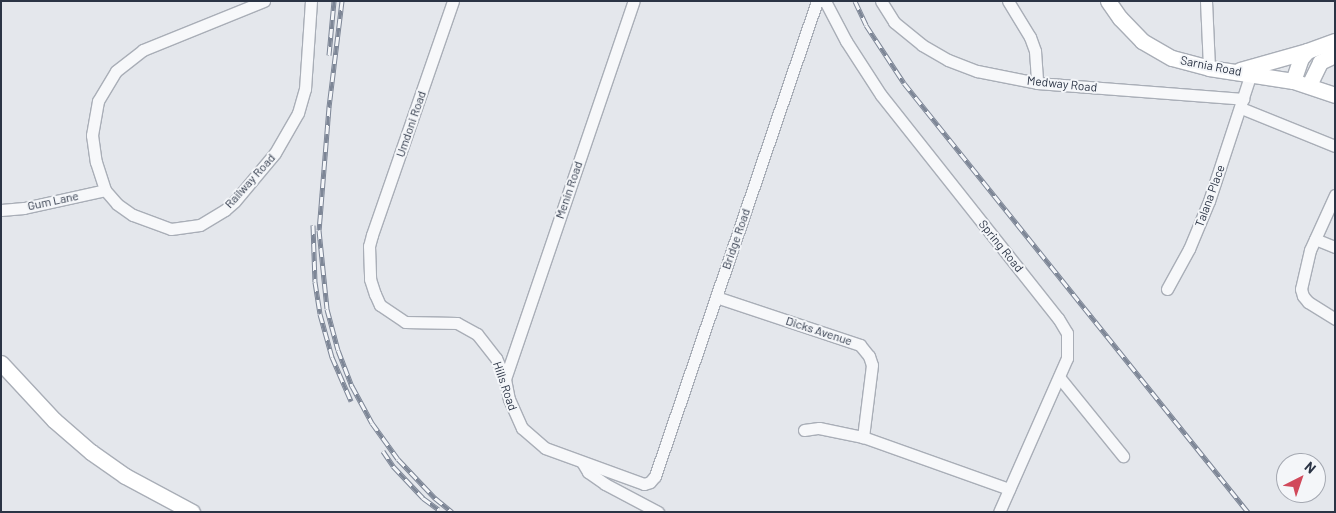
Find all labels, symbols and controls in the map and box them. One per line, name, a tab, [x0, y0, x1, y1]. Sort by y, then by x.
street label: Sarnia Road	[1179, 53, 1243, 79]
street label: Medway Road	[1026, 73, 1098, 95]
street label: Umdoni Road	[393, 89, 429, 159]
street label: Railway Road	[222, 151, 278, 211]
street label: Menin Road	[552, 159, 586, 221]
street label: Talana Place	[1192, 163, 1228, 229]
street label: Gum Lane	[26, 189, 80, 213]
street label: Bridge Road	[719, 207, 753, 271]
street label: Spring Road	[976, 217, 1026, 275]
street label: Dicks Avenue	[784, 313, 854, 349]
street label: Hills Road	[490, 359, 520, 413]
north arrow	[1276, 453, 1326, 503]
text: N	[1301, 458, 1320, 477]

